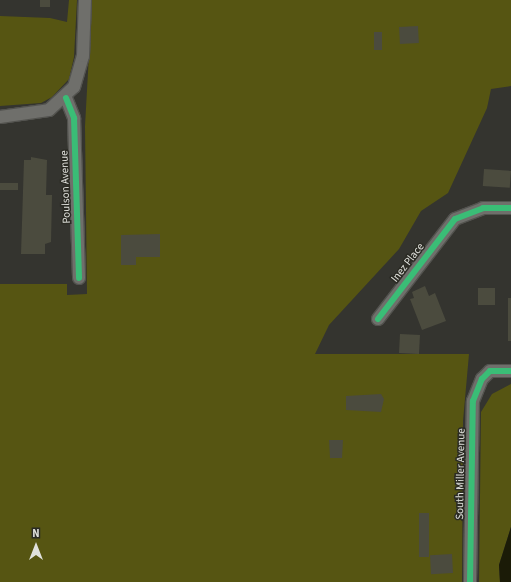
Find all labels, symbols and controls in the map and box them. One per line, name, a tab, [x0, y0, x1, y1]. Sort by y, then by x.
street label: Poulson Avenue	[58, 150, 74, 224]
street label: Inez Place	[389, 241, 427, 285]
street label: South Miller Avenue	[454, 428, 468, 520]
north arrow	[16, 526, 56, 566]
text: N	[32, 526, 40, 541]

